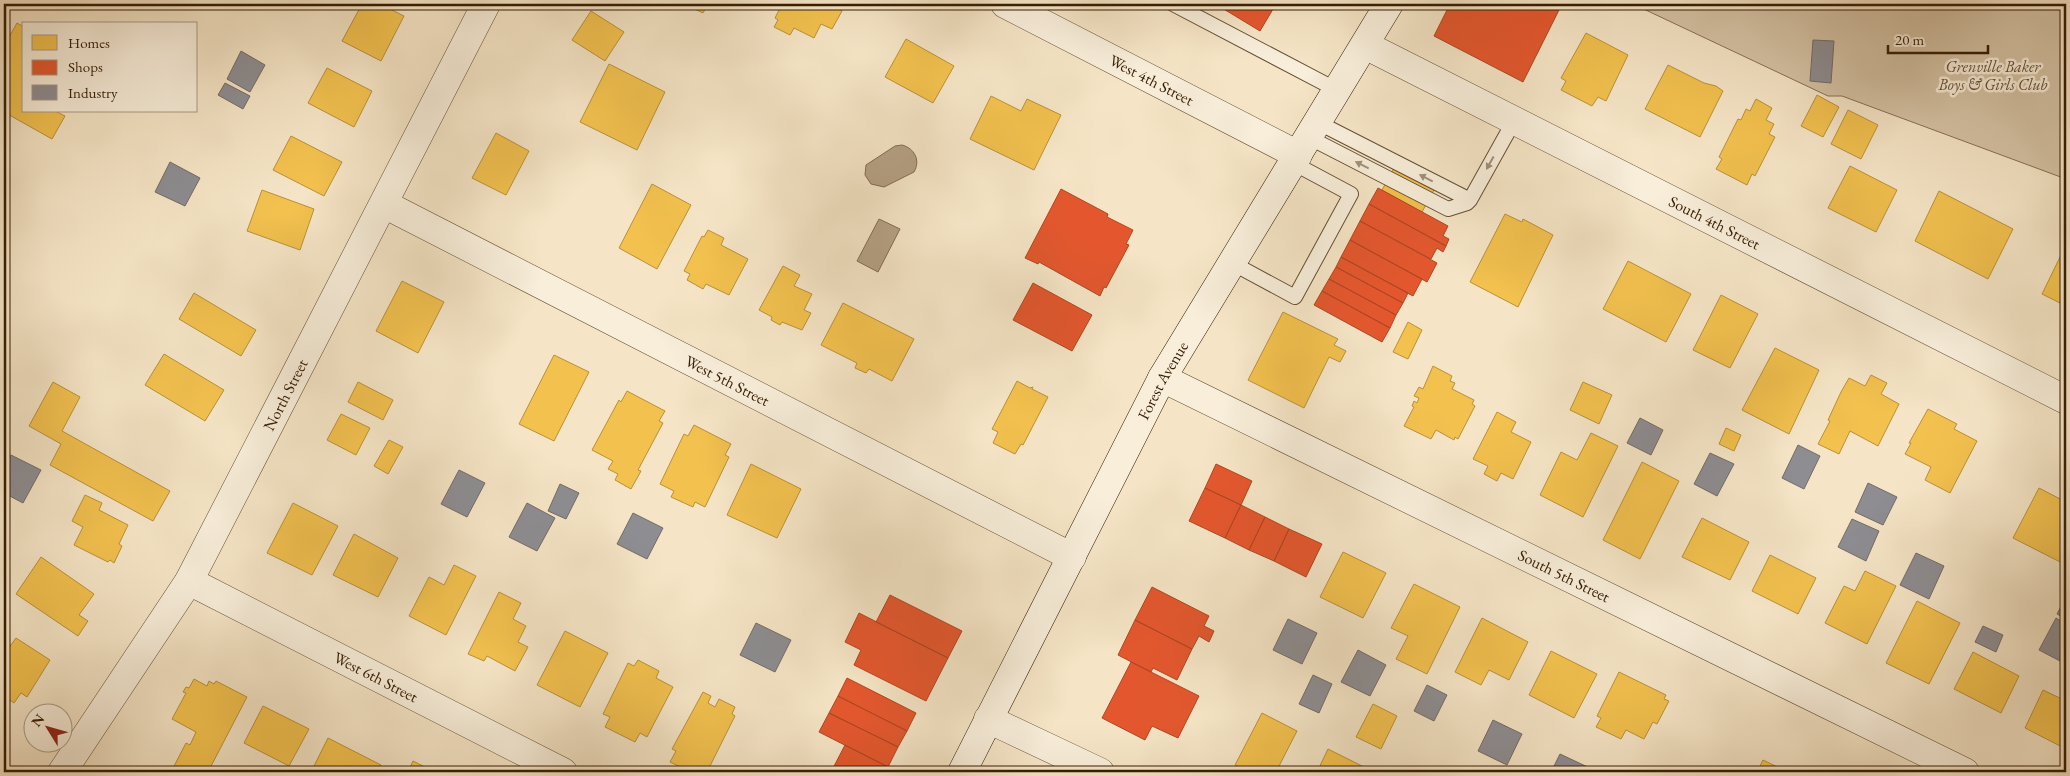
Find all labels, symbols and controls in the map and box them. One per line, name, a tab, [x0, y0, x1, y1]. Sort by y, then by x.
legend	[22, 22, 198, 112]
scale bar	[1888, 22, 1988, 54]
text: 20 m	[1895, 30, 1924, 49]
text: Homes	[68, 33, 110, 52]
street label: West 4th Street	[1106, 50, 1197, 110]
park label: Grenville Baker Boys & Girls Club	[1938, 56, 2048, 95]
text: Shops	[68, 57, 103, 76]
text: Industry	[68, 83, 118, 102]
one-way arrow	[1486, 156, 1495, 170]
one-way arrow	[1355, 161, 1369, 169]
one-way arrow	[1419, 174, 1434, 182]
street label: South 4th Street	[1665, 191, 1764, 254]
street label: Forest Avenue	[1133, 337, 1193, 423]
street label: West 5th Street	[681, 350, 773, 411]
street label: North Street	[258, 356, 312, 434]
street label: South 5th Street	[1515, 544, 1613, 607]
street label: West 6th Street	[330, 647, 422, 707]
north arrow	[22, 704, 72, 754]
text: N	[27, 710, 49, 730]

